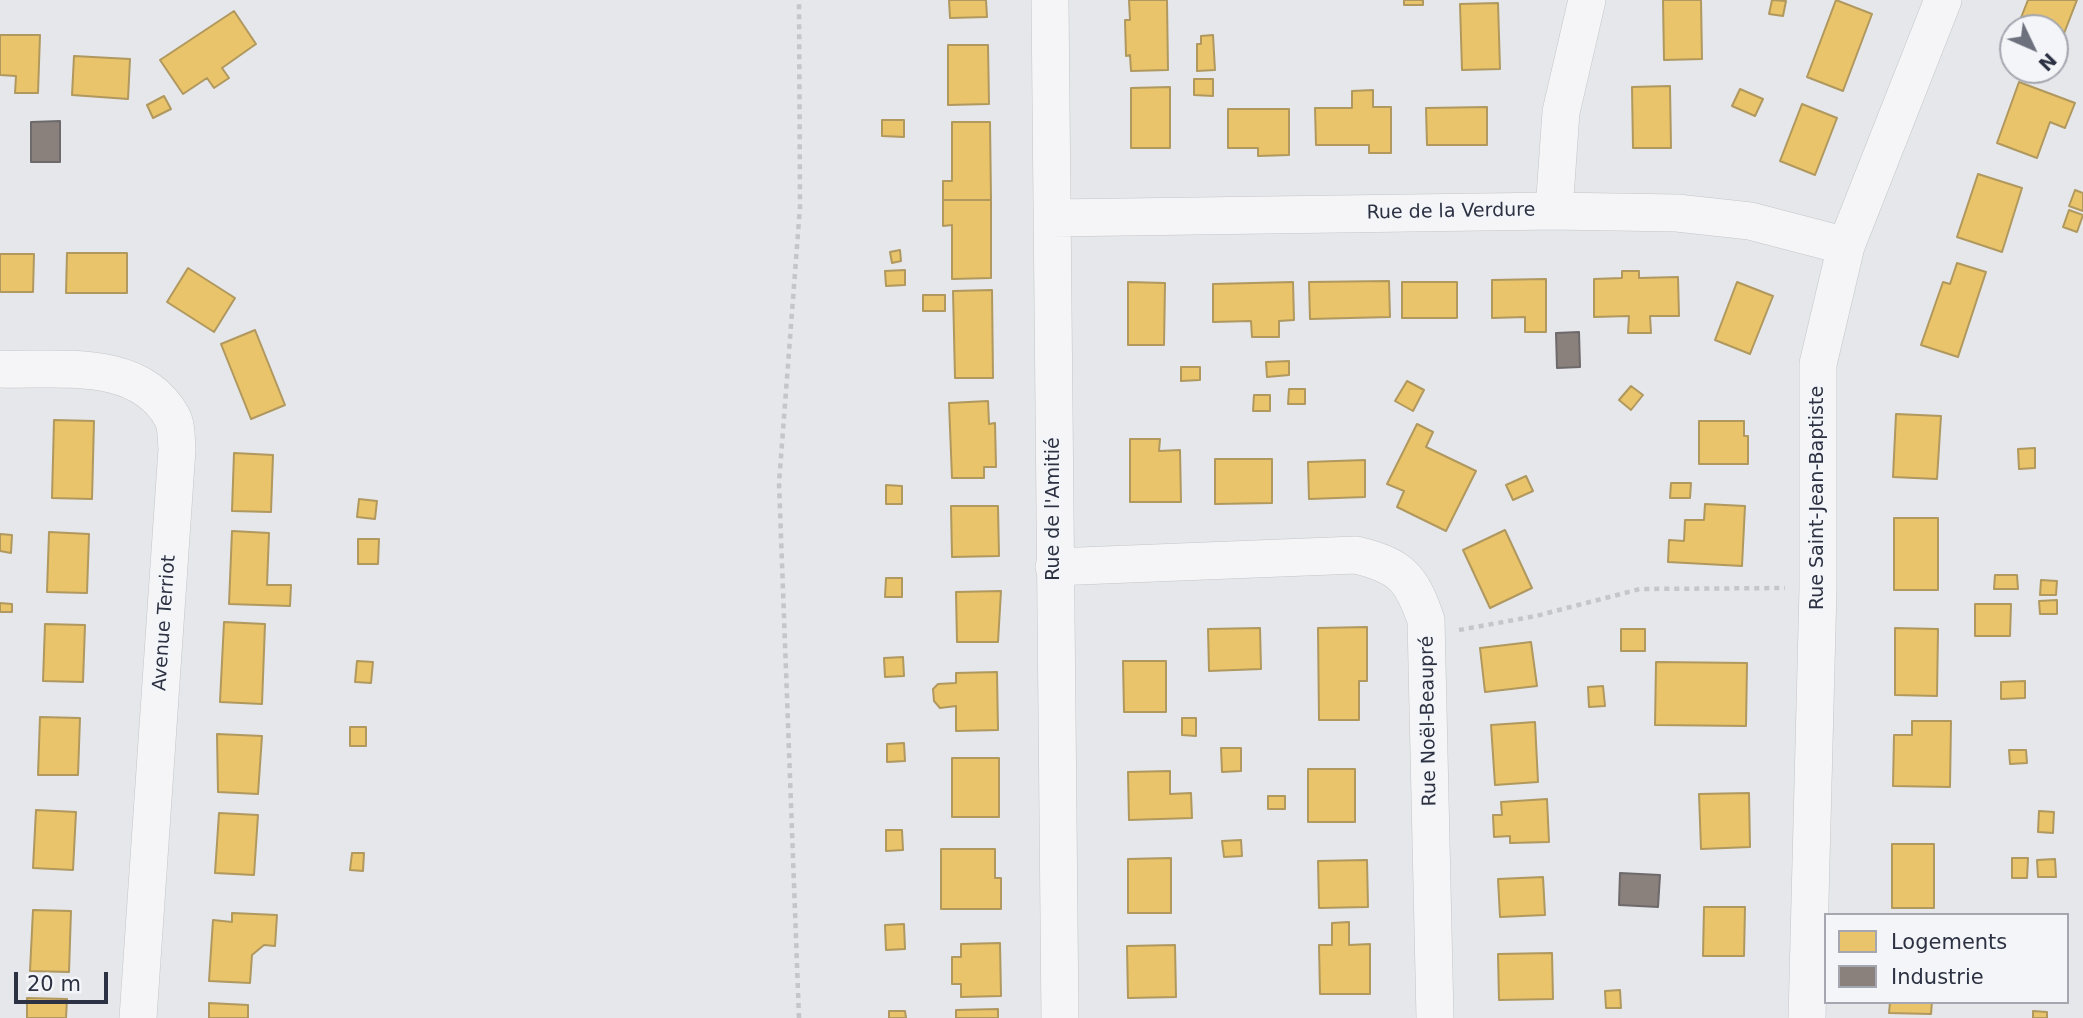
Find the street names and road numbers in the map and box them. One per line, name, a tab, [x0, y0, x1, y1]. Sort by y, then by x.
street label: Rue de la Verdure	[1366, 199, 1536, 225]
street label: Rue Saint-Jean-Baptiste	[1807, 386, 1829, 610]
street label: Rue de l'Amitié	[1043, 437, 1065, 581]
street label: Avenue Terriot	[149, 554, 181, 692]
street label: Rue Noël-Beaupré	[1416, 635, 1442, 807]

